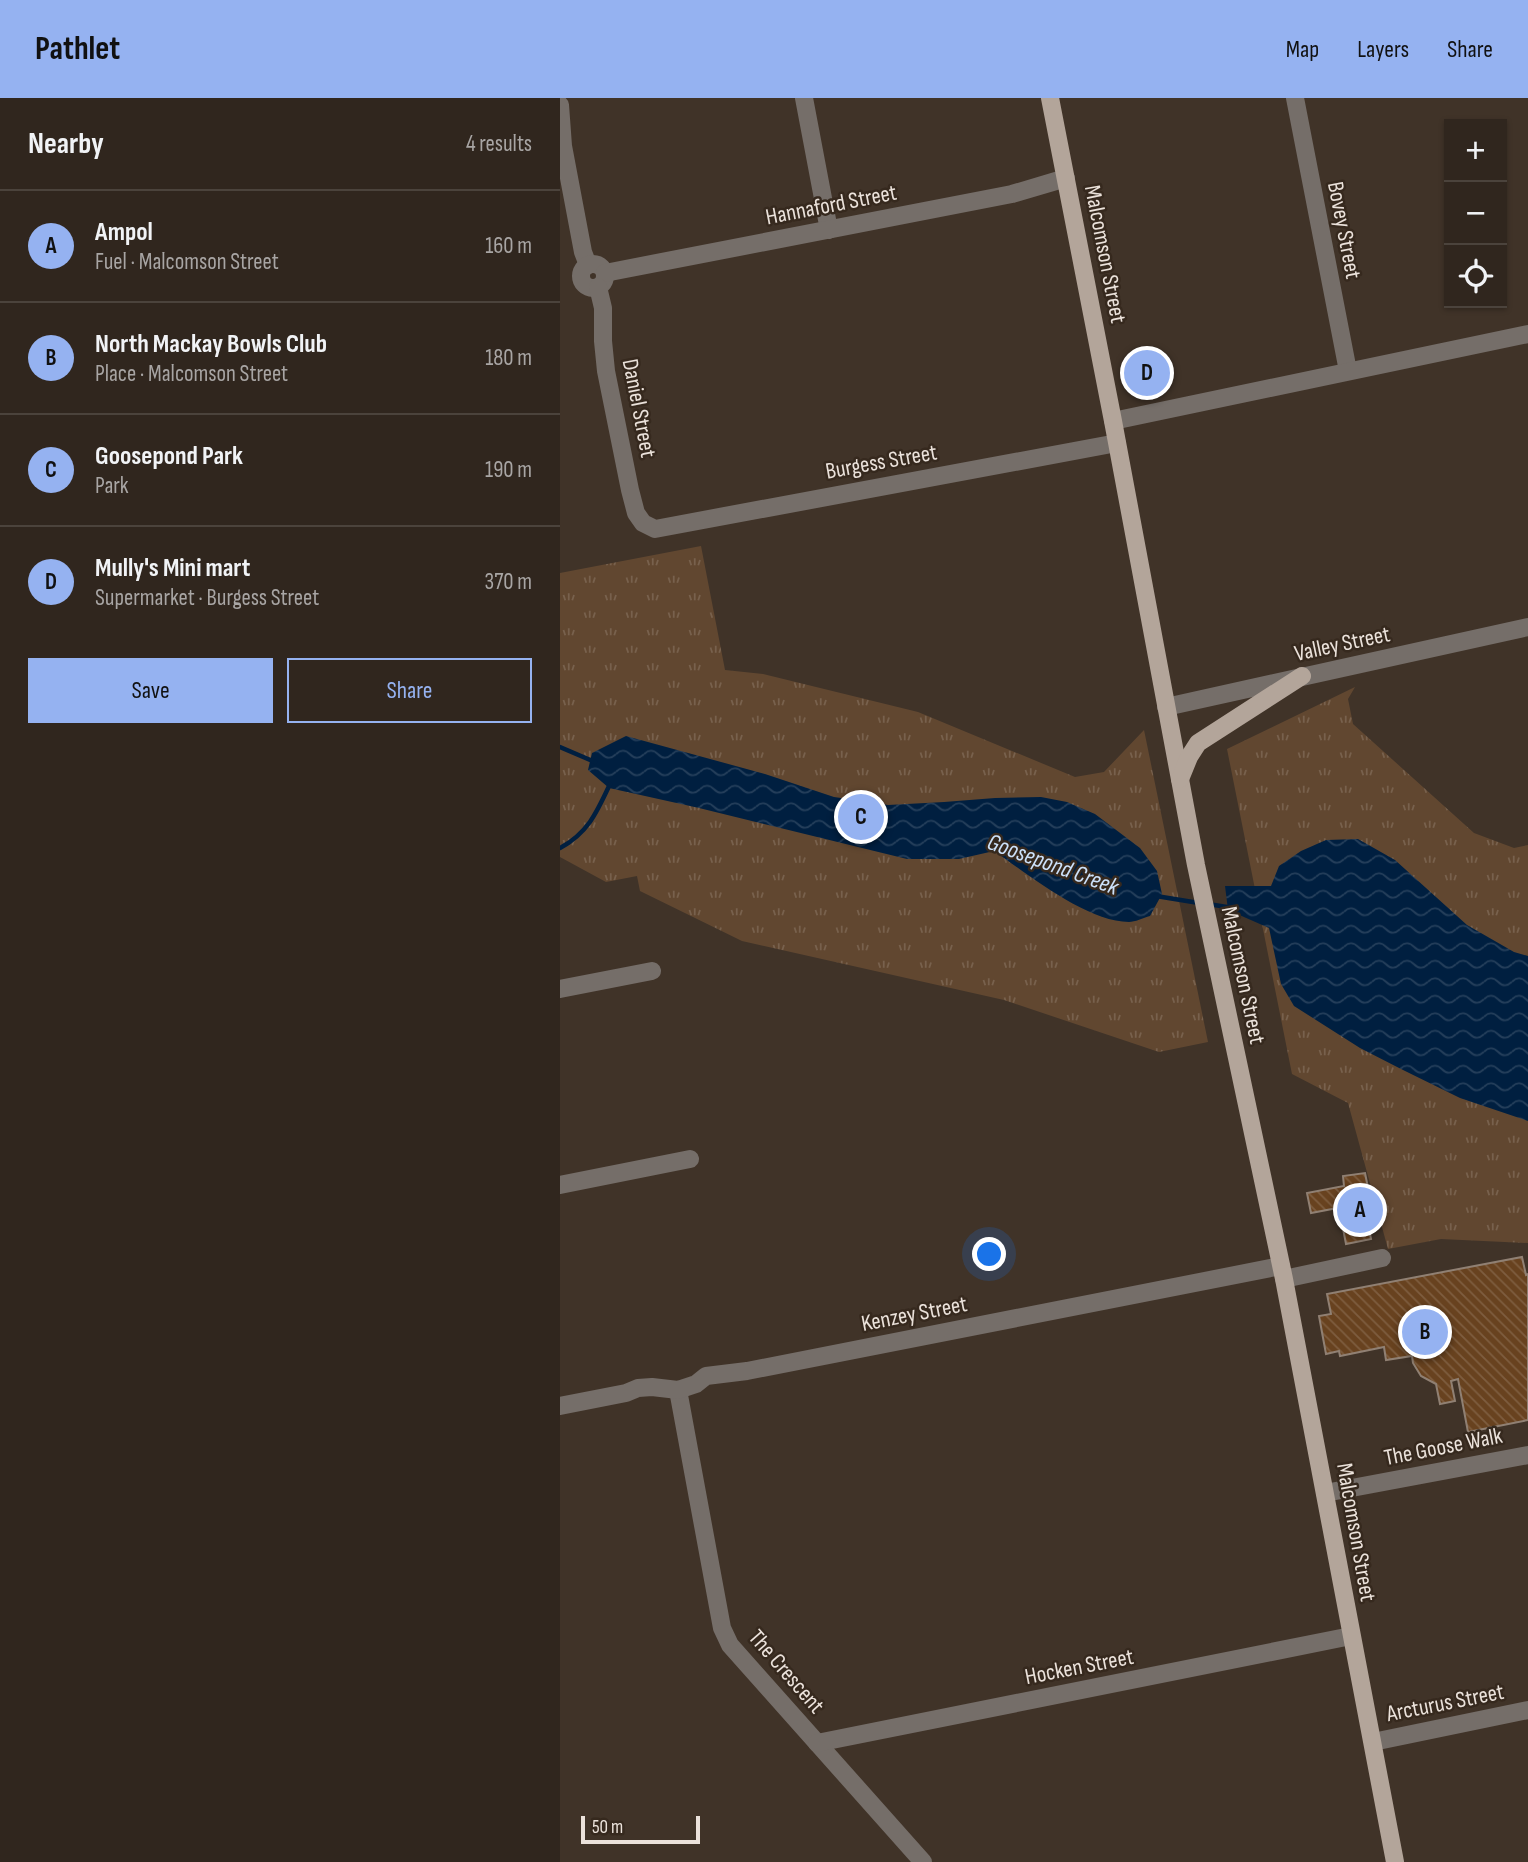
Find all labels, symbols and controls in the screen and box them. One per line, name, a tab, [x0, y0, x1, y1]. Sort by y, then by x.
text: Pathlet	[35, 29, 120, 69]
text: Map	[1286, 35, 1319, 64]
text: Layers	[1357, 35, 1409, 64]
text: Share	[1447, 35, 1493, 64]
map controls	[1444, 119, 1507, 308]
button: +	[1444, 119, 1507, 182]
text: Nearby	[28, 126, 104, 162]
text: 4 results	[466, 130, 532, 158]
street label: Hannaford Street	[763, 179, 899, 231]
street label: Bovey Street	[1321, 179, 1367, 281]
button: −	[1444, 182, 1507, 245]
street label: Malcomson Street	[1078, 183, 1132, 326]
text: Ampol	[95, 217, 153, 248]
text: A	[46, 232, 56, 260]
text: 160 m	[485, 232, 532, 260]
button: locate	[1444, 245, 1507, 308]
text: Fuel · Malcomson Street	[95, 248, 279, 276]
text: North Mackay Bowls Club	[95, 329, 327, 360]
text: B	[46, 344, 56, 372]
text: 180 m	[485, 344, 532, 372]
pin: D	[1124, 347, 1170, 399]
street label: Daniel Street	[616, 357, 662, 460]
text: Place · Malcomson Street	[95, 360, 288, 388]
street label: Burgess Street	[823, 438, 939, 486]
text: Goosepond Park	[95, 441, 243, 472]
text: C	[45, 456, 57, 484]
text: 190 m	[485, 456, 532, 484]
text: Park	[95, 472, 129, 500]
text: Mully's Mini mart	[95, 553, 250, 584]
text: D	[45, 568, 57, 596]
text: 370 m	[485, 568, 532, 596]
text: Supermarket · Burgess Street	[95, 584, 319, 612]
street label: Valley Street	[1292, 620, 1393, 668]
button: Save	[28, 658, 273, 723]
button: Share	[287, 658, 532, 723]
pin: C	[838, 791, 884, 843]
water label: Goosepond Creek	[983, 827, 1123, 902]
street label: Malcomson Street	[1215, 904, 1271, 1047]
pin: A	[1337, 1184, 1383, 1236]
your location	[972, 1237, 1006, 1271]
street label: Kenzey Street	[859, 1290, 969, 1338]
pin: B	[1402, 1306, 1448, 1358]
street label: The Goose Walk	[1382, 1422, 1505, 1472]
street label: Malcomson Street	[1330, 1461, 1382, 1604]
street label: The Crescent	[742, 1624, 830, 1719]
street label: Hocken Street	[1022, 1643, 1136, 1691]
street label: Arcturus Street	[1383, 1678, 1506, 1728]
scale bar	[581, 1813, 700, 1845]
text: 50 m	[592, 1816, 623, 1839]

